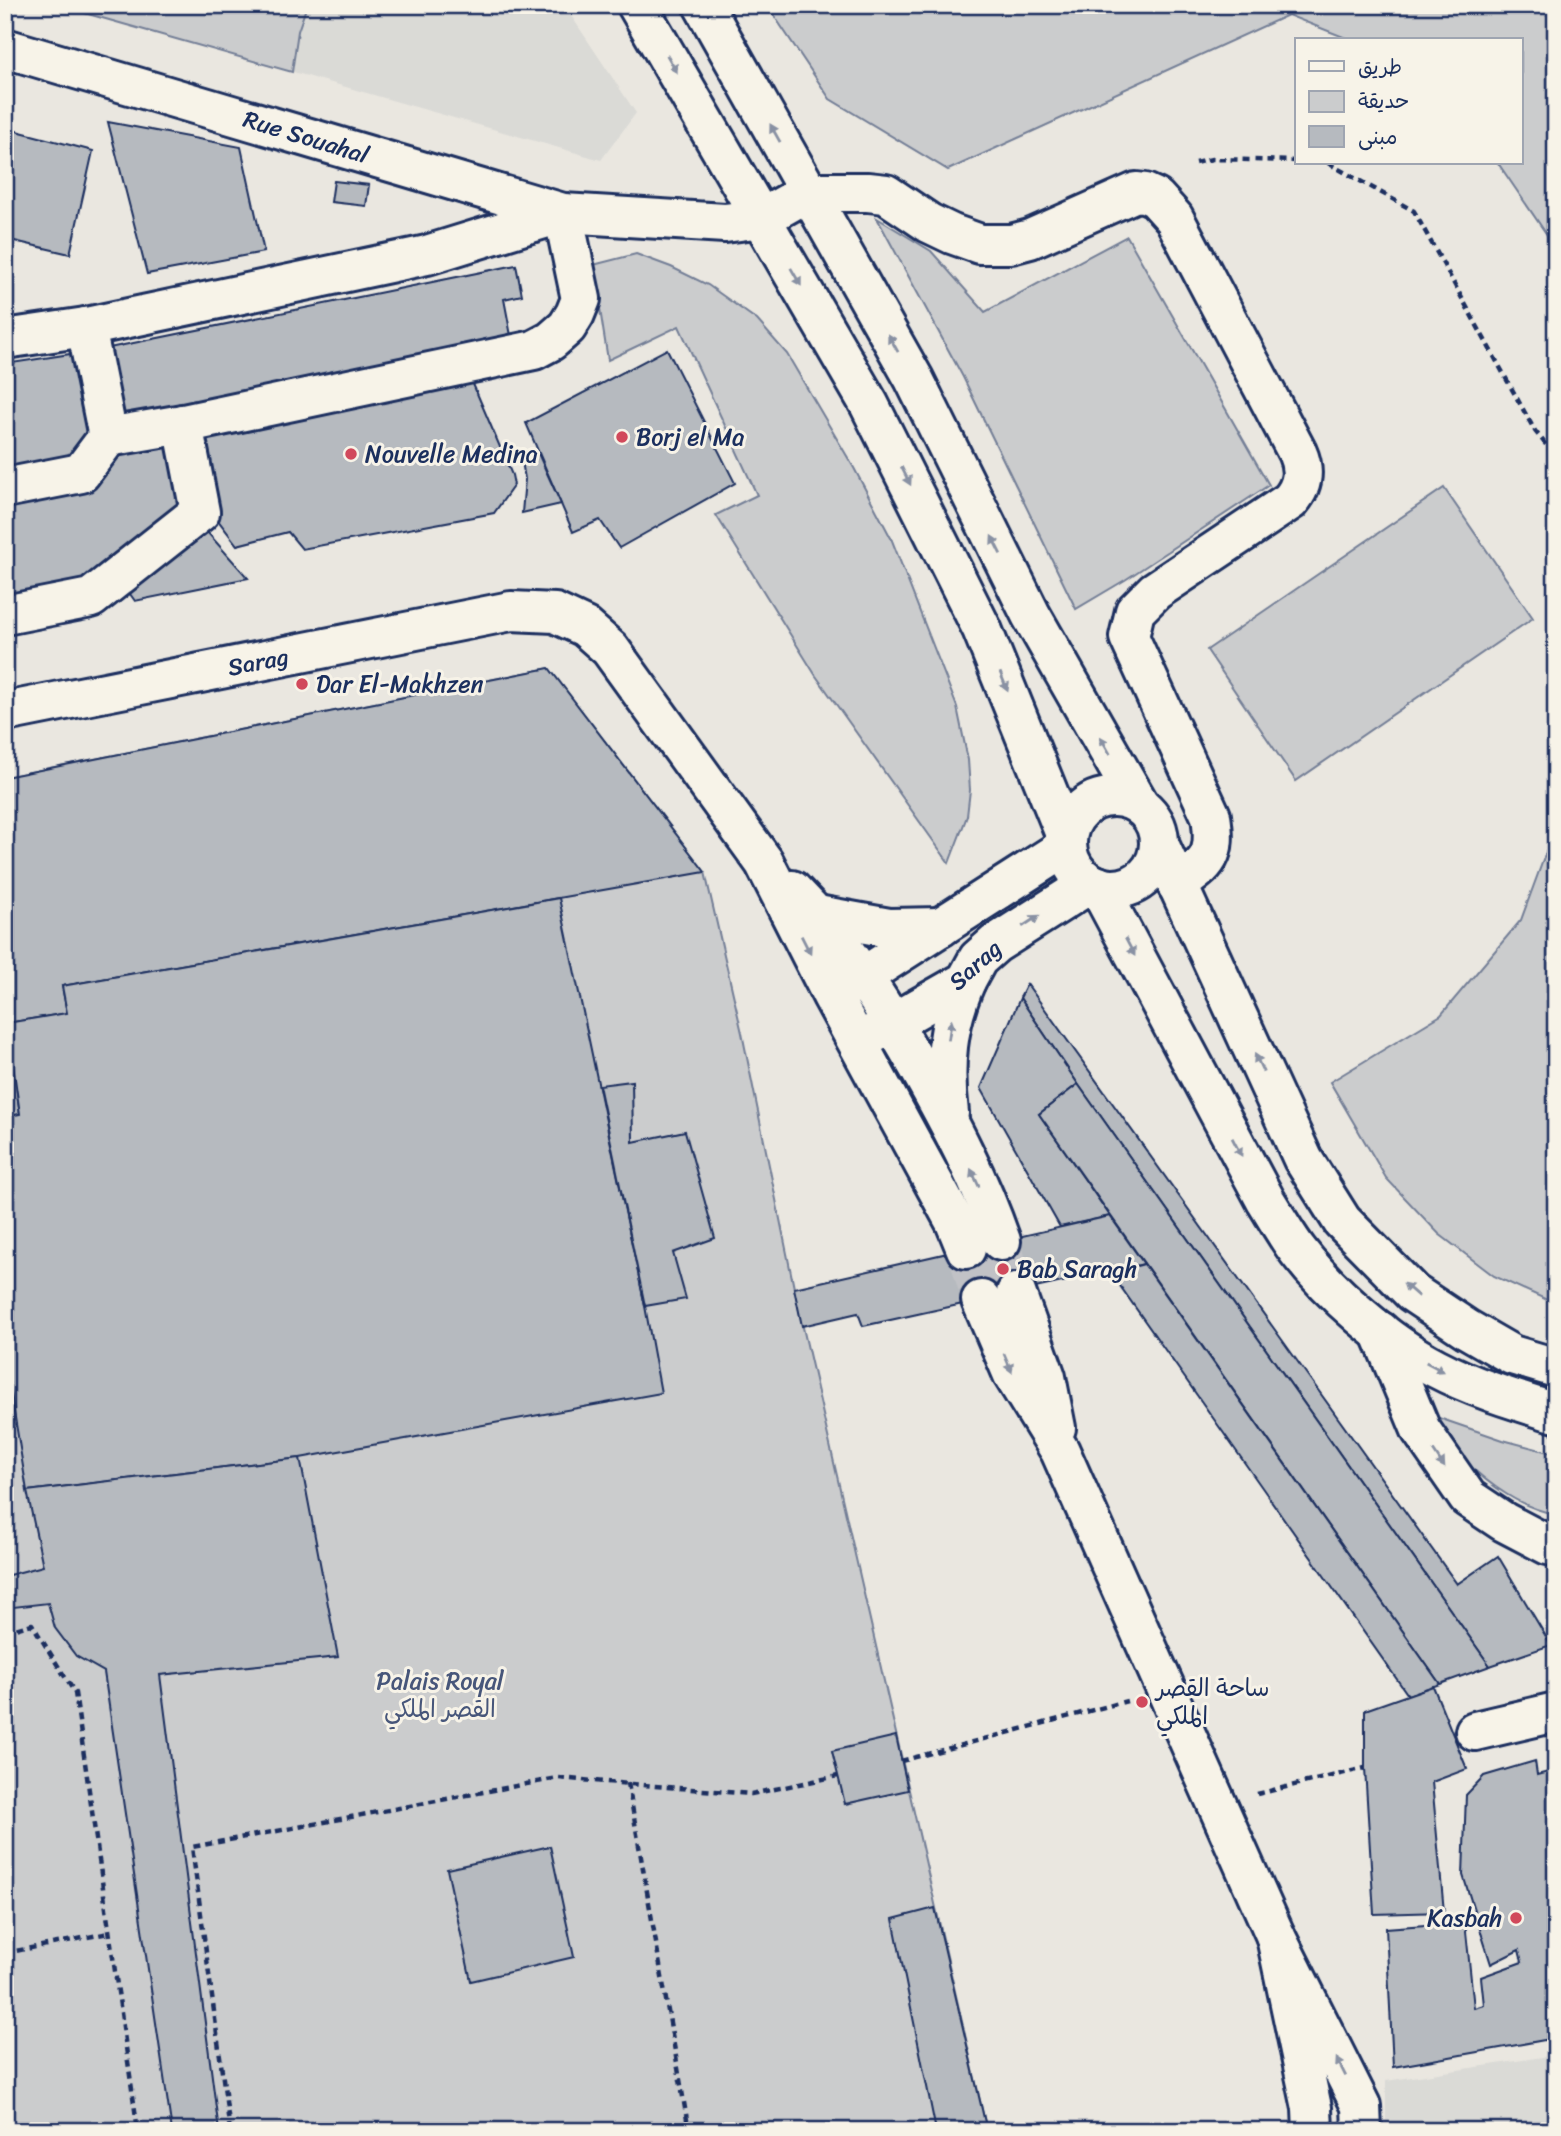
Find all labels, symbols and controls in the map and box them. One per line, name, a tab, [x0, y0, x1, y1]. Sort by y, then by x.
legend	[1295, 38, 1522, 164]
text: طريق	[1358, 48, 1402, 86]
one-way arrow	[666, 55, 678, 74]
text: حديقة	[1358, 82, 1409, 120]
street label: Rue Souahal	[238, 98, 375, 176]
text: مبنى	[1358, 118, 1397, 156]
one-way arrow	[769, 123, 781, 142]
one-way arrow	[790, 267, 802, 287]
one-way arrow	[887, 333, 899, 352]
place label: Borj el Ma	[636, 416, 744, 458]
marker: Borj el Ma	[614, 429, 630, 445]
place label: Nouvelle Medina	[365, 433, 538, 475]
marker: Nouvelle Medina	[343, 446, 359, 462]
one-way arrow	[900, 466, 911, 486]
one-way arrow	[991, 535, 1002, 555]
street label: Sarag	[224, 636, 292, 688]
place label: Dar El-Makhzen	[316, 663, 484, 705]
one-way arrow	[998, 671, 1009, 692]
marker: Dar El-Makhzen	[294, 676, 310, 692]
one-way arrow	[1099, 735, 1111, 755]
one-way arrow	[1022, 915, 1041, 928]
street label: Sarag	[938, 929, 1012, 1001]
one-way arrow	[801, 935, 812, 955]
one-way arrow	[1124, 937, 1136, 957]
one-way arrow	[945, 1019, 956, 1041]
one-way arrow	[1253, 1053, 1264, 1073]
one-way arrow	[1231, 1138, 1243, 1157]
one-way arrow	[970, 1168, 981, 1188]
place label: Bab Saragh	[1017, 1248, 1137, 1290]
marker: Bab Saragh	[995, 1261, 1011, 1277]
one-way arrow	[1402, 1282, 1420, 1298]
one-way arrow	[1002, 1353, 1014, 1373]
one-way arrow	[1426, 1361, 1445, 1373]
one-way arrow	[1433, 1449, 1446, 1469]
park label: Palais Royal القصر الملكي	[376, 1660, 505, 1730]
place label: ساحة القصر الملكي	[1154, 1667, 1269, 1737]
marker: ساحة القصر الملكي	[1134, 1694, 1150, 1710]
place label: Kasbah	[1427, 1897, 1502, 1939]
marker: Kasbah	[1508, 1910, 1524, 1926]
one-way arrow	[1336, 2057, 1347, 2077]

